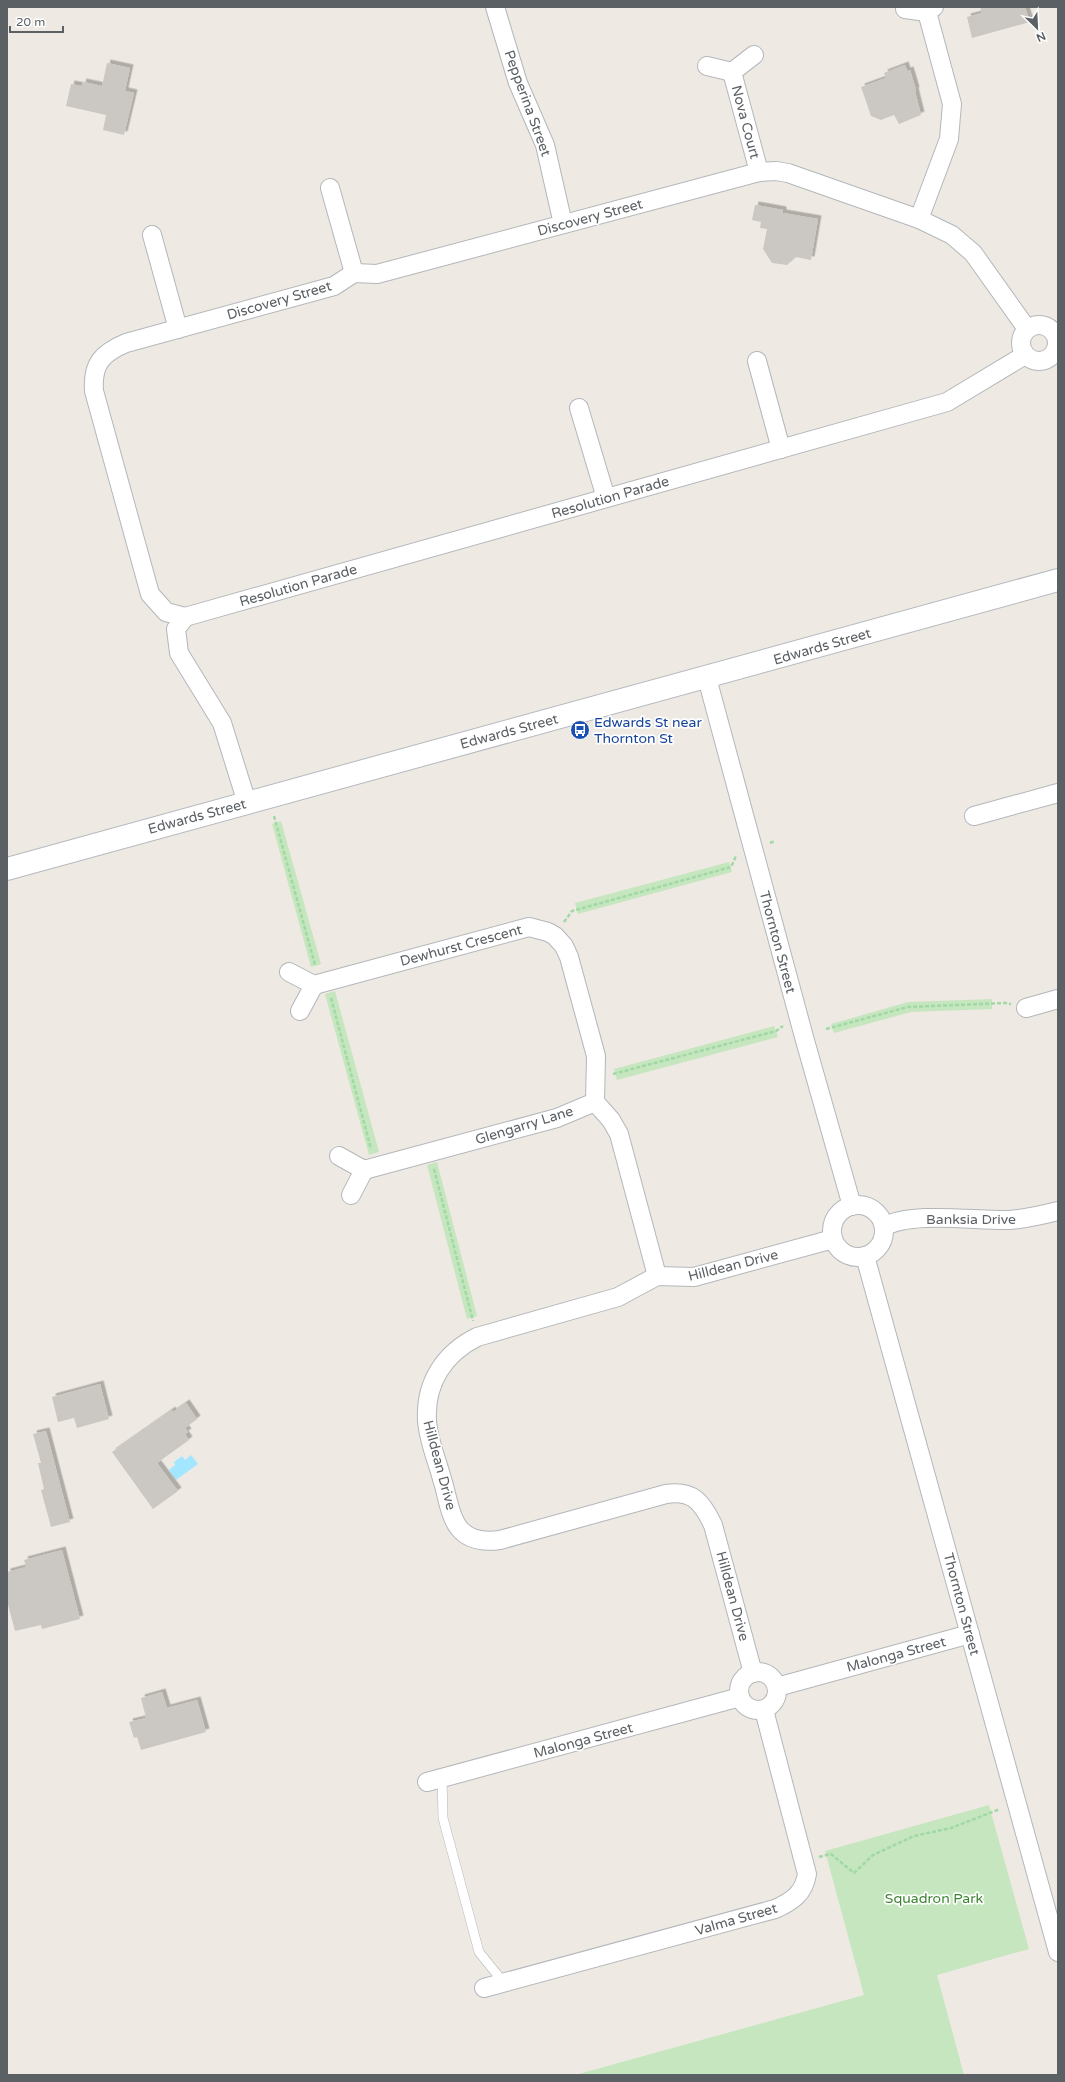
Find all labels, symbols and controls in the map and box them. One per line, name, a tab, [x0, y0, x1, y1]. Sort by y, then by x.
scale bar	[10, 8, 63, 34]
north arrow	[1017, 8, 1057, 48]
text: 20 m	[16, 15, 45, 29]
text: N	[1034, 29, 1048, 44]
street label: Pepperina Street	[500, 48, 555, 159]
street label: Nova Court	[728, 83, 764, 161]
street label: Discovery Street	[536, 195, 645, 240]
street label: Discovery Street	[225, 277, 334, 324]
street label: Resolution Parade	[549, 473, 671, 522]
street label: Resolution Parade	[237, 561, 359, 610]
street label: Edwards Street	[771, 624, 874, 669]
street label: Edwards Street	[458, 710, 561, 753]
place label: Edwards St near Thornton St	[594, 714, 702, 747]
bus stop icon: Edwards St near Thornton St	[569, 719, 591, 741]
street label: Edwards Street	[146, 795, 249, 838]
street label: Thornton Street	[756, 889, 800, 996]
street label: Dewhurst Crescent	[398, 921, 525, 970]
street label: Glengarry Lane	[473, 1102, 575, 1148]
street label: Banksia Drive	[926, 1211, 1016, 1228]
street label: Hilldean Drive	[686, 1246, 780, 1285]
street label: Hilldean Drive	[419, 1418, 460, 1512]
street label: Hilldean Drive	[712, 1549, 753, 1643]
street label: Thornton Street	[940, 1551, 984, 1658]
street label: Malonga Street	[845, 1633, 948, 1676]
street label: Malonga Street	[532, 1719, 635, 1762]
park label: Squadron Park	[885, 1890, 984, 1907]
street label: Valma Street	[693, 1899, 780, 1939]

